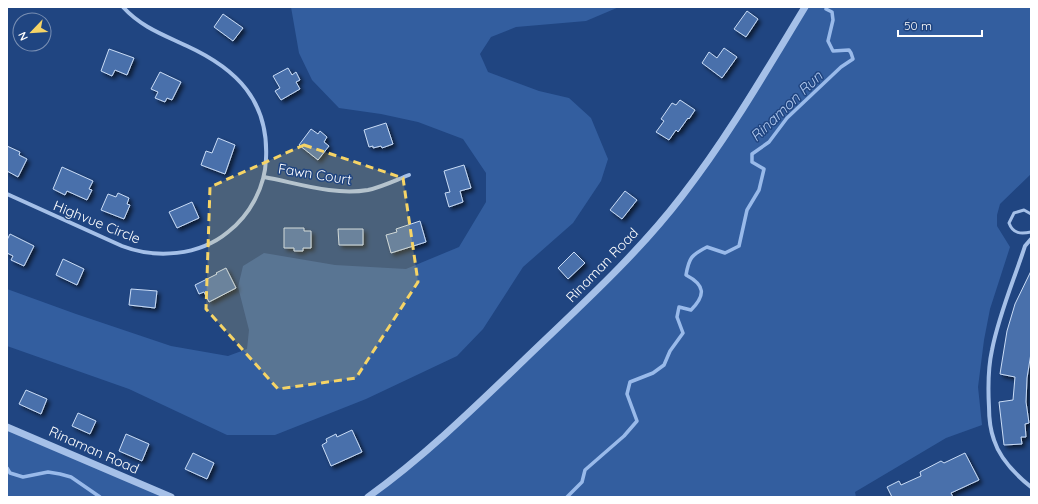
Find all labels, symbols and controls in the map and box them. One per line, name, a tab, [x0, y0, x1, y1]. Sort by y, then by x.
north arrow	[12, 12, 52, 52]
scale bar	[898, 12, 982, 38]
text: 50 m	[904, 18, 932, 33]
text: N	[15, 30, 31, 43]
water label: Rinamon Run	[746, 66, 827, 145]
street label: Fawn Court	[277, 159, 353, 189]
street label: Highvue Circle	[51, 196, 143, 248]
street label: Rinaman Road	[562, 224, 642, 306]
street label: Rinaman Road	[46, 422, 142, 478]

